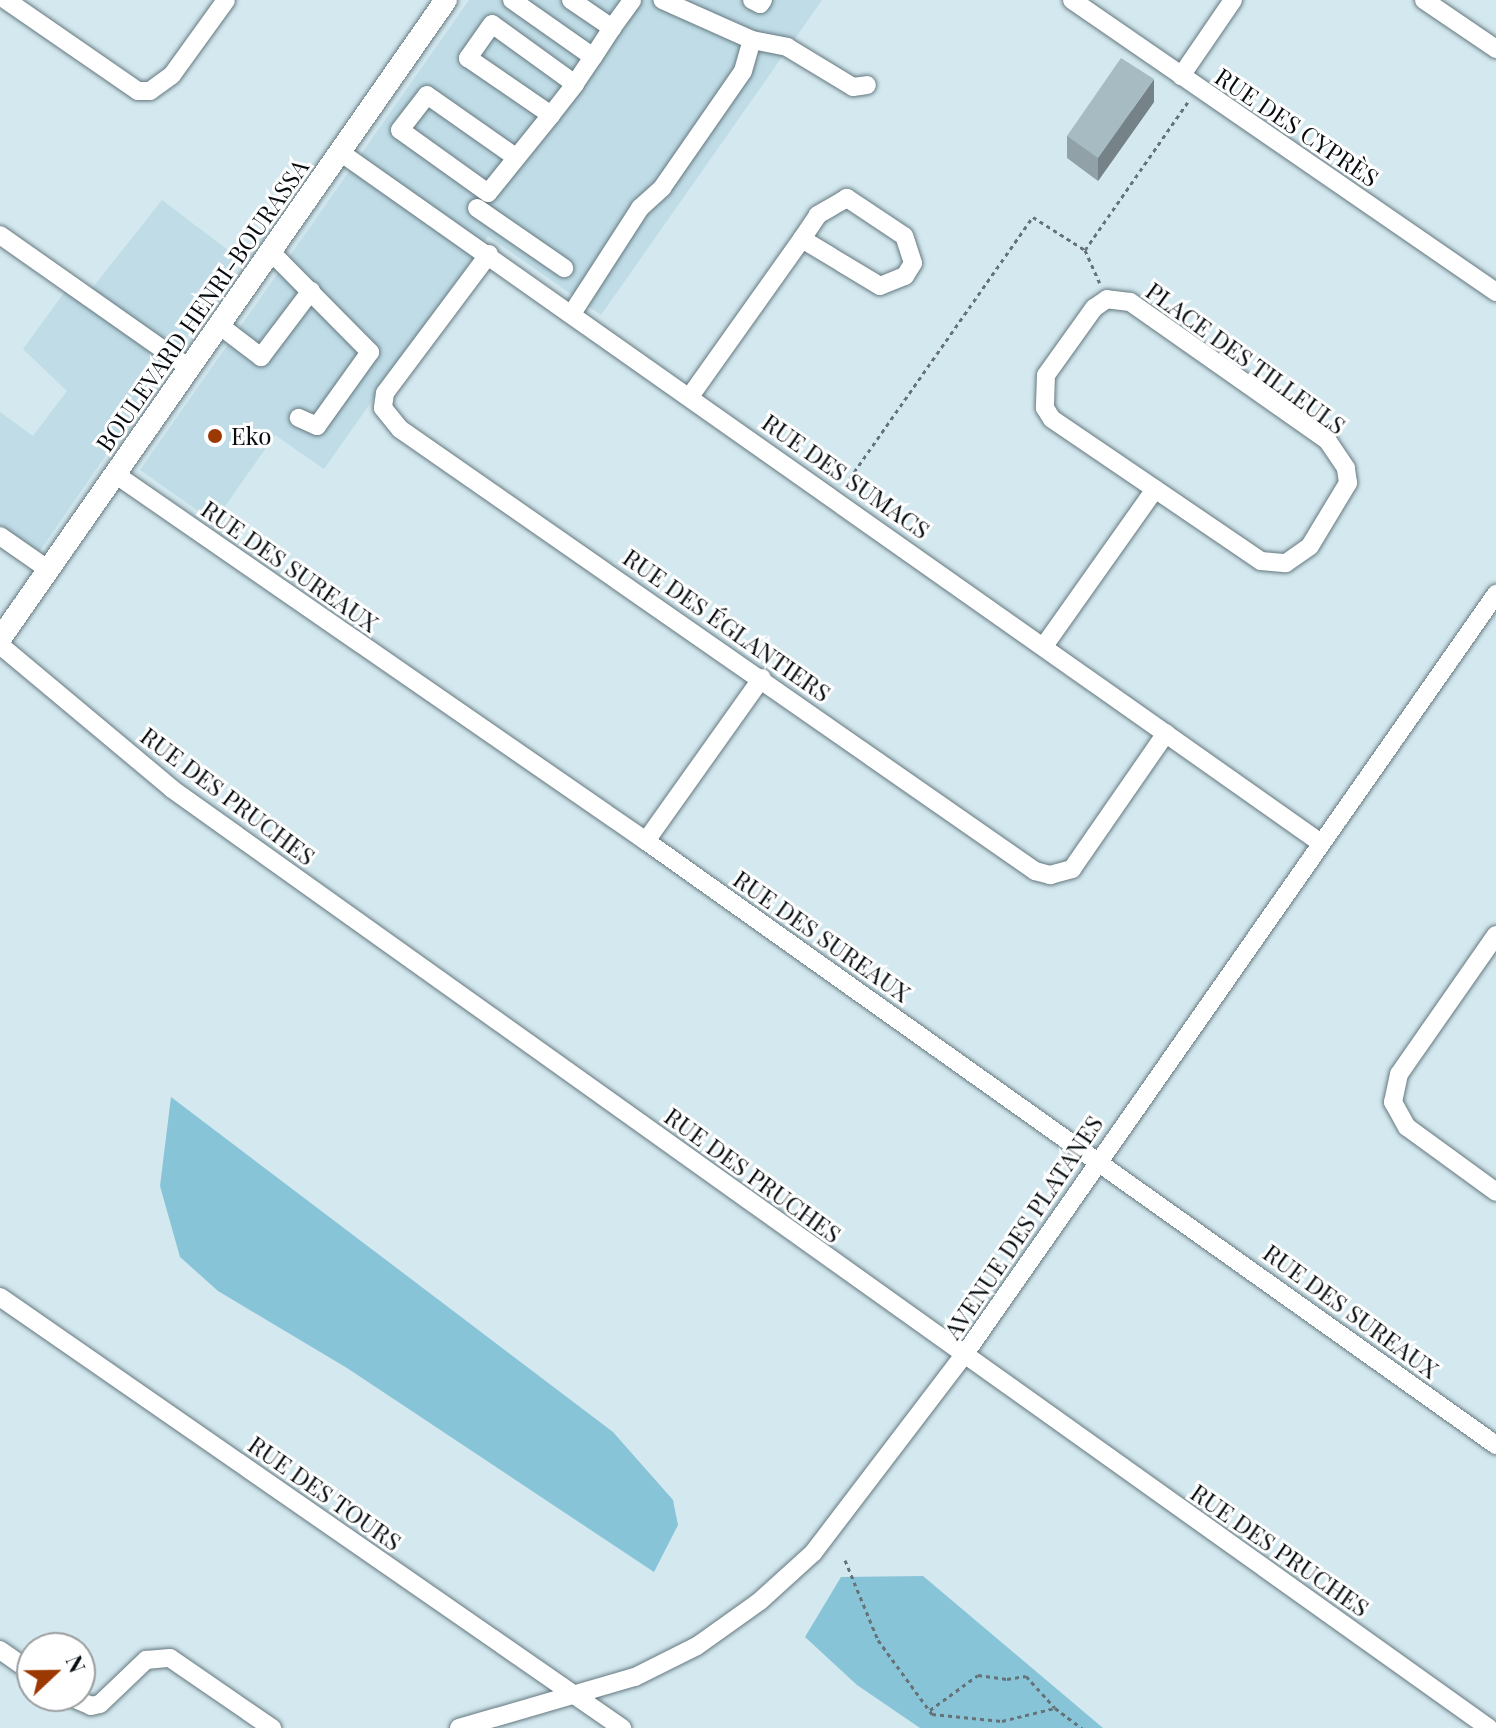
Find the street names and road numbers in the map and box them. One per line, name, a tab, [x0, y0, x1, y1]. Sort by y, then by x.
street label: RUE DES CYPRÈS	[1210, 62, 1384, 192]
street label: BOULEVARD HENRI-BOURASSA	[90, 153, 314, 457]
street label: PLACE DES TILLEULS	[1140, 276, 1352, 440]
street label: RUE DES SUMACS	[757, 408, 935, 544]
street label: RUE DES SUREAUX	[196, 494, 384, 638]
street label: RUE DES ÉGLANTIERS	[618, 543, 836, 707]
street label: RUE DES PRUCHES	[135, 721, 321, 871]
street label: RUE DES SUREAUX	[728, 864, 916, 1008]
street label: RUE DES PRUCHES	[659, 1101, 847, 1249]
street label: AVENUE DES PLATANES	[937, 1110, 1109, 1344]
street label: RUE DES SUREAUX	[1258, 1238, 1444, 1384]
street label: RUE DES TOURS	[243, 1429, 407, 1557]
street label: RUE DES PRUCHES	[1185, 1478, 1375, 1622]

